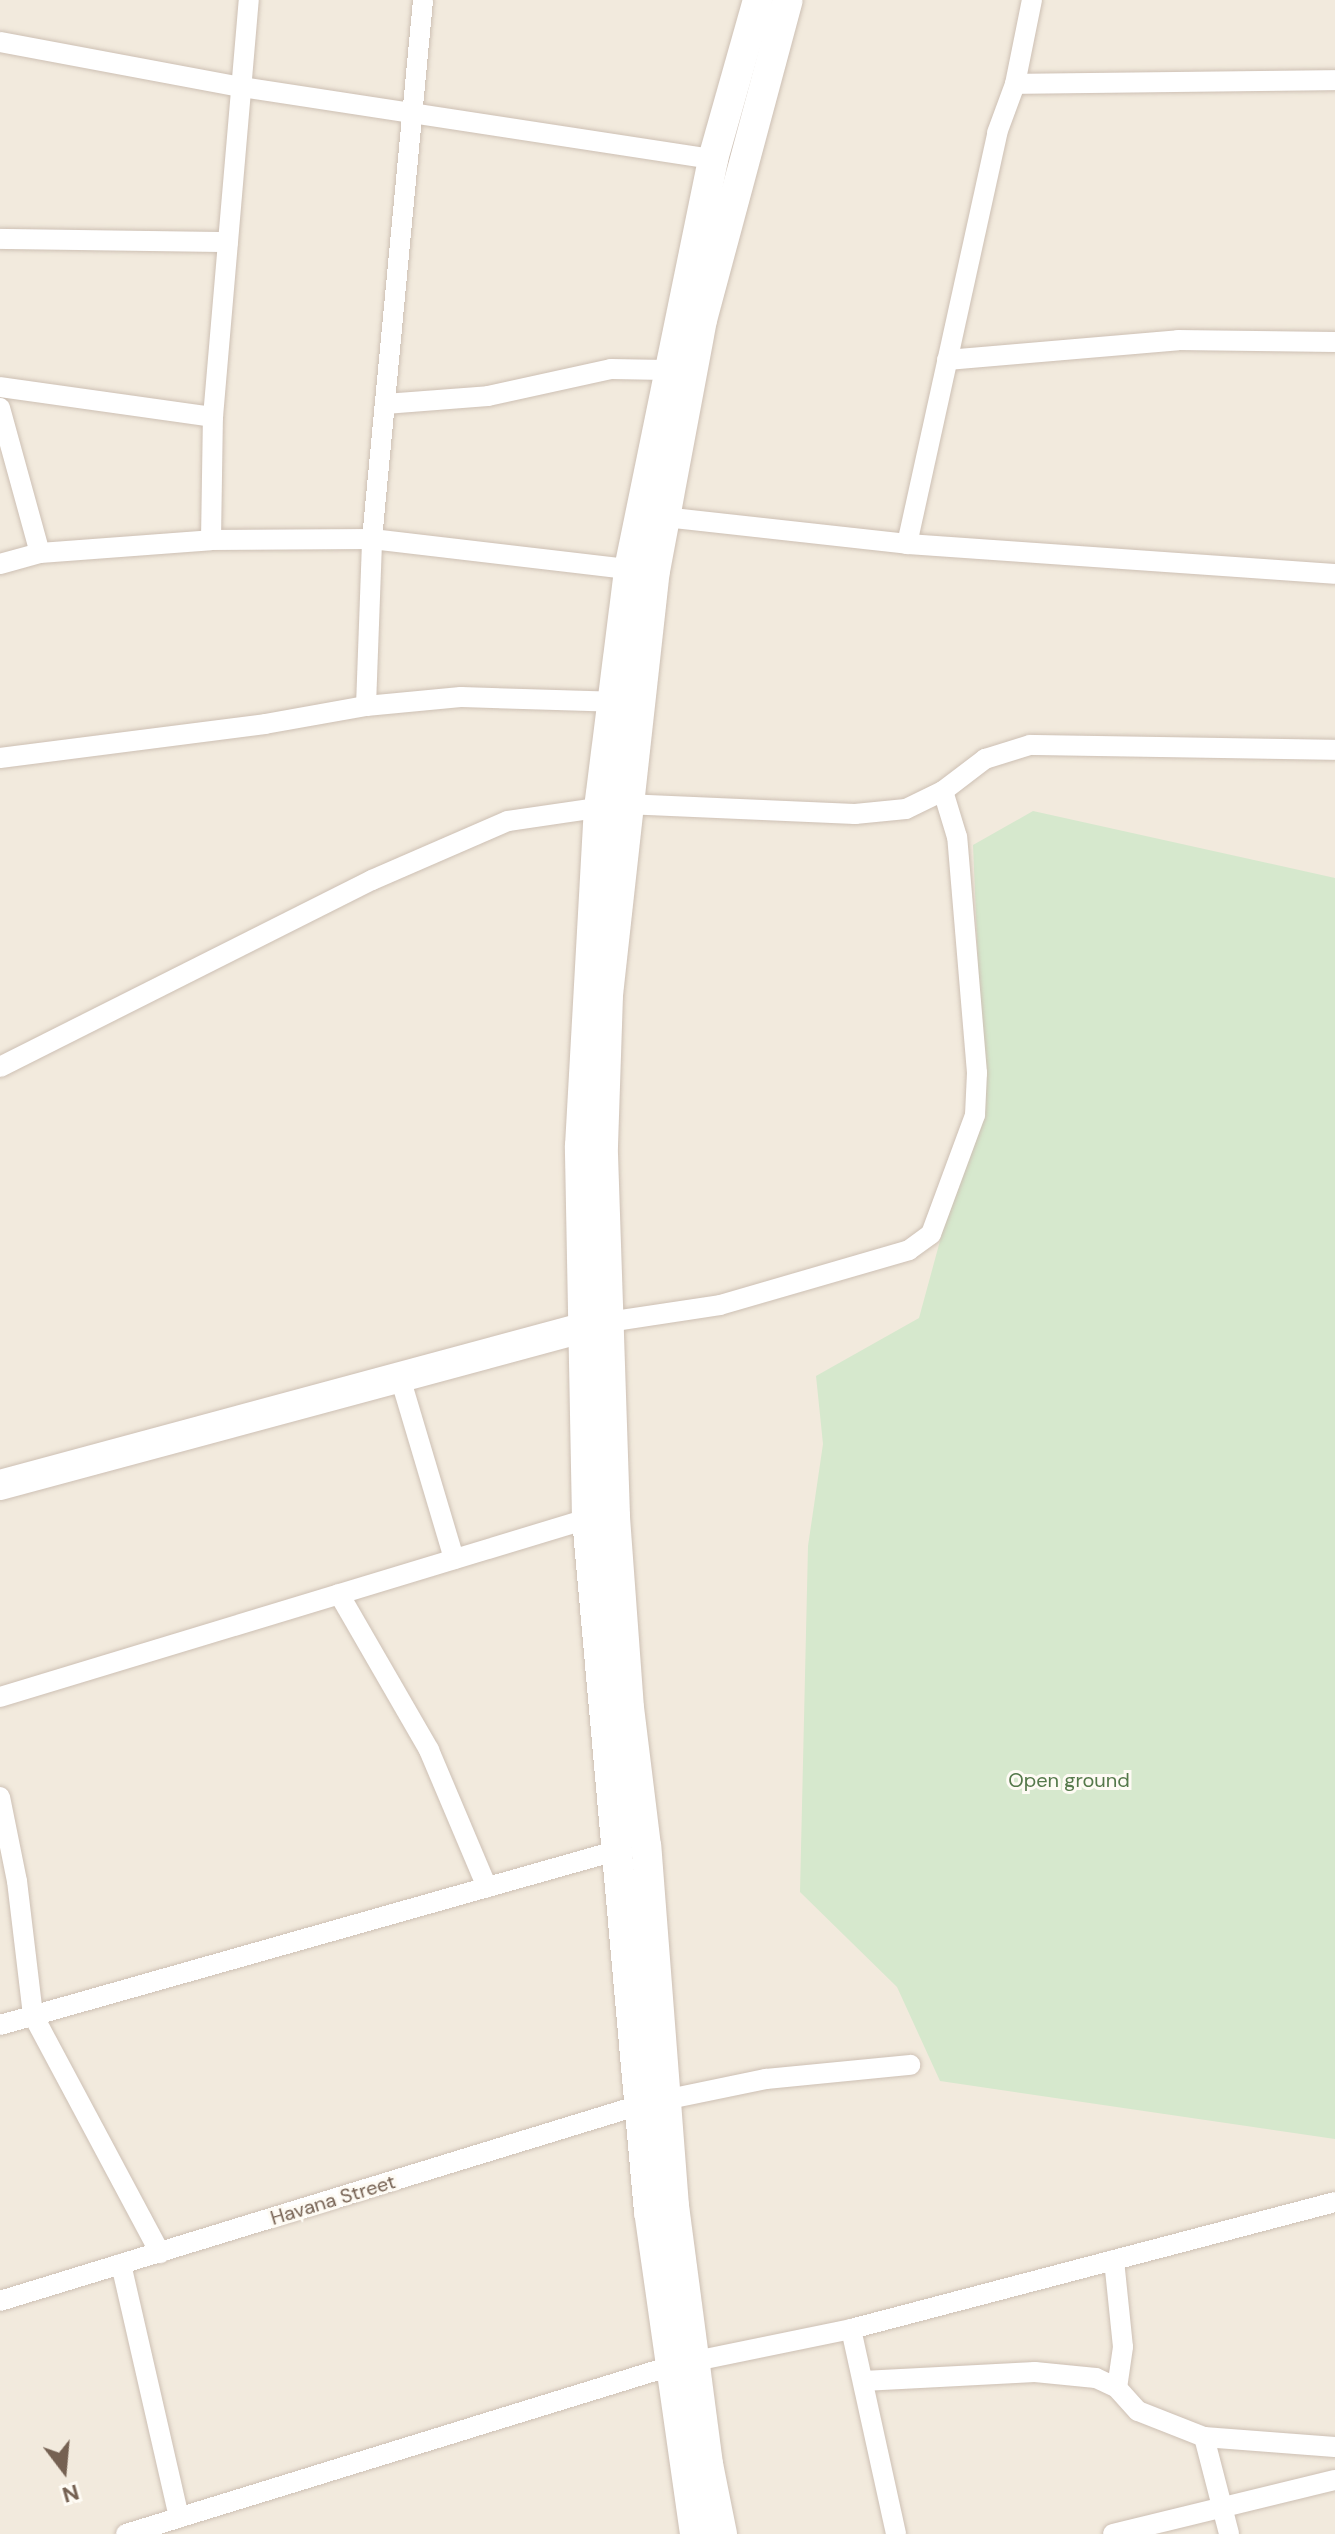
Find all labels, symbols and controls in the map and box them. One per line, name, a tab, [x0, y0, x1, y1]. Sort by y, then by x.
park label: Open ground	[1008, 1768, 1130, 1792]
street label: Havana Street	[268, 2170, 398, 2230]
north arrow	[24, 2430, 104, 2510]
text: N	[59, 2477, 82, 2510]

